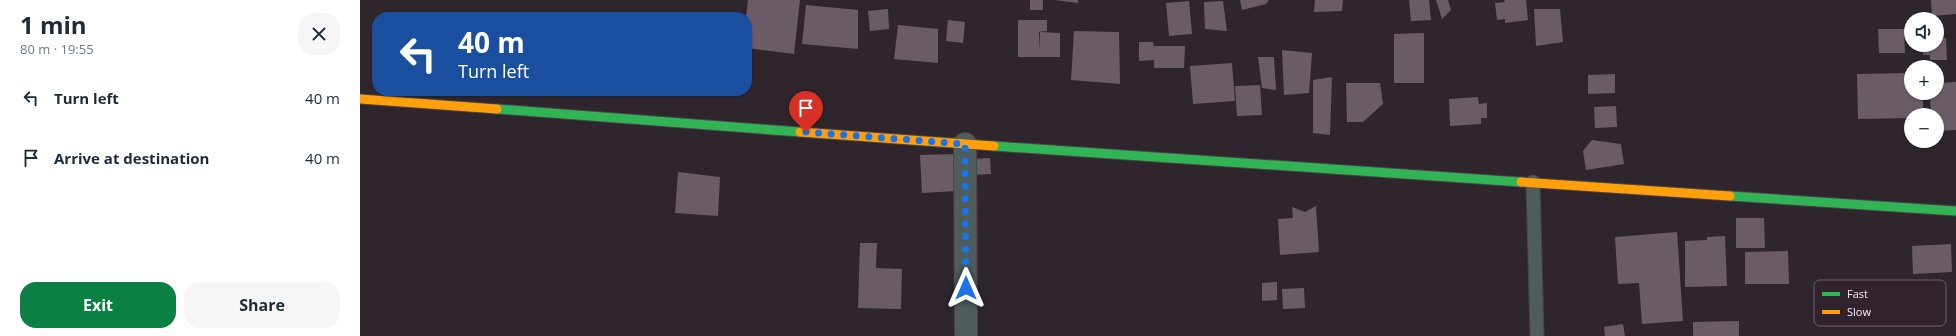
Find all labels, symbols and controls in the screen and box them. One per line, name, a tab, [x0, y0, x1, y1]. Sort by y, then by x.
text: 1 min	[20, 8, 87, 41]
map controls	[1904, 12, 1944, 148]
button: sound	[1904, 12, 1944, 52]
button: close	[298, 13, 340, 55]
text: 40 m	[458, 23, 525, 61]
icon: left	[392, 28, 444, 80]
text: 80 m · 19:55	[20, 40, 94, 58]
text: Turn left	[458, 59, 529, 83]
button: +	[1904, 60, 1944, 100]
icon: left	[20, 87, 42, 109]
text: Turn left	[54, 88, 119, 108]
text: 40 m	[305, 88, 340, 108]
pin	[789, 91, 823, 132]
icon: arrive	[795, 97, 817, 119]
button: −	[1904, 108, 1944, 148]
icon: arrive	[20, 147, 42, 169]
text: Arrive at destination	[54, 148, 209, 168]
text: 40 m	[305, 148, 340, 168]
position arrow	[945, 267, 987, 309]
legend	[1814, 280, 1946, 326]
button: Exit	[20, 282, 176, 328]
button: Share	[184, 282, 340, 328]
text: Fast	[1847, 286, 1868, 301]
text: Slow	[1847, 304, 1871, 319]

